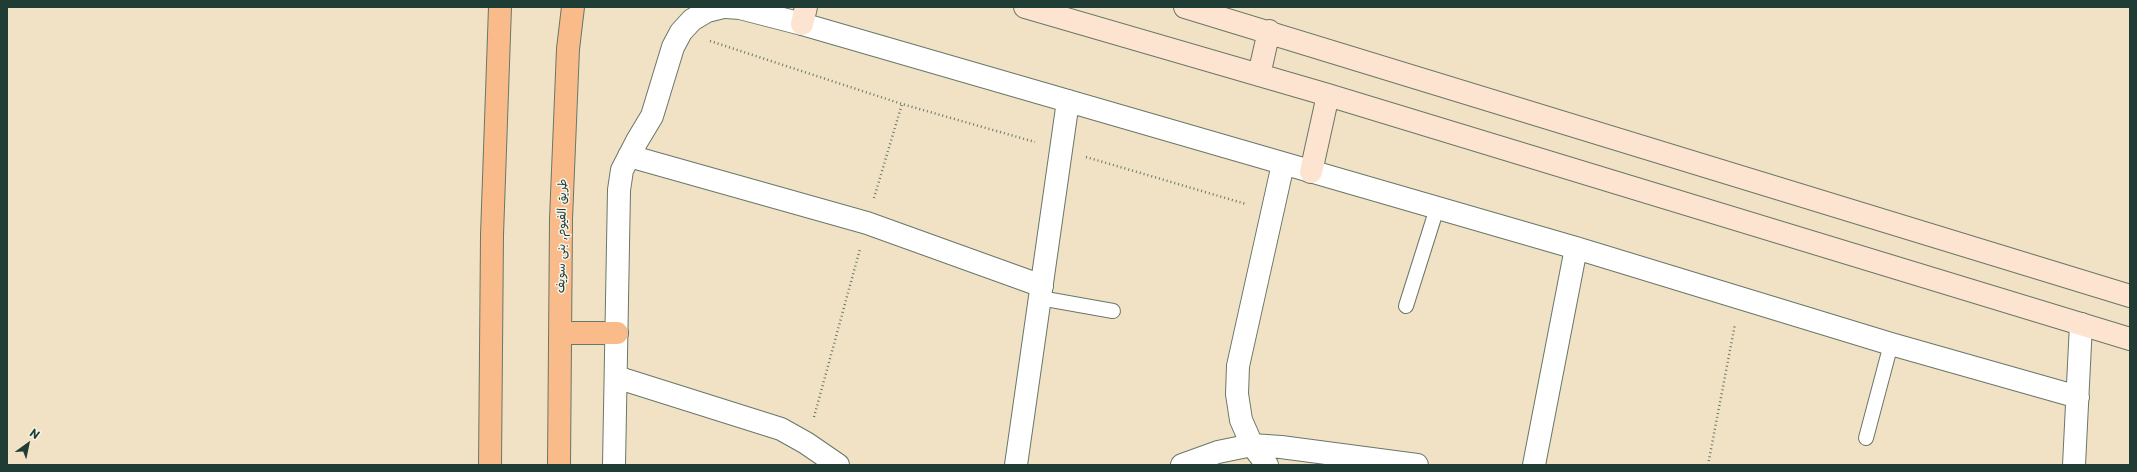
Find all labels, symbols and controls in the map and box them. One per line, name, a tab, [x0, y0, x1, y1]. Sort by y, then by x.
street label: طريق الفيوم, بنى سويف	[554, 179, 570, 293]
north arrow	[8, 424, 48, 464]
text: N	[27, 424, 43, 443]

